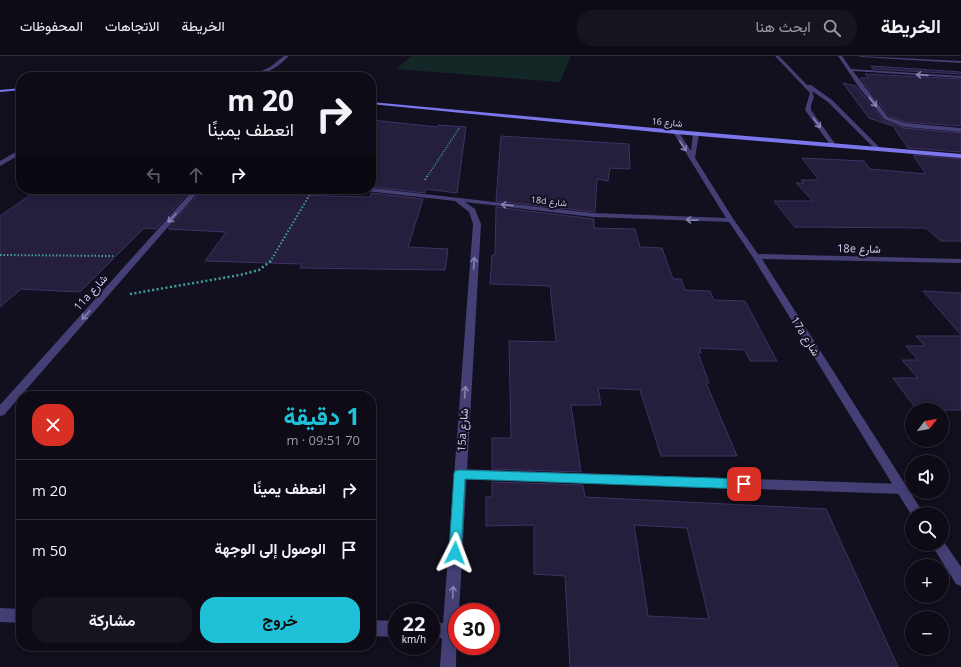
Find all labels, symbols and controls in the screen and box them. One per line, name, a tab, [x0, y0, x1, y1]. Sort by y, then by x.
search box	[577, 10, 857, 46]
text: الخريطة	[881, 13, 941, 39]
text: المحفوظات	[20, 16, 83, 35]
text: الاتجاهات	[105, 16, 159, 35]
text: الخريطة	[181, 16, 225, 35]
text: ابحث هنا	[755, 16, 811, 36]
icon: search	[821, 17, 843, 39]
one-way arrow	[916, 71, 929, 78]
text: 20 m	[227, 81, 294, 119]
icon: right	[308, 88, 360, 140]
one-way arrow	[869, 96, 877, 107]
street label: شارع 16	[651, 114, 683, 130]
text: انعطف يمينًا	[208, 117, 294, 141]
one-way arrow	[813, 118, 821, 129]
one-way arrow	[679, 140, 688, 151]
icon: left	[143, 164, 165, 186]
icon: ahead	[185, 164, 207, 186]
icon: right	[227, 164, 249, 186]
street label: 18d شارع	[530, 193, 568, 209]
one-way arrow	[501, 202, 514, 209]
one-way arrow	[167, 213, 177, 223]
one-way arrow	[686, 216, 699, 223]
street label: 18e شارع	[837, 240, 881, 257]
one-way arrow	[471, 256, 478, 269]
street label: 11a شارع	[70, 271, 111, 314]
one-way arrow	[81, 310, 90, 320]
street label: 17a شارع	[787, 314, 824, 359]
one-way arrow	[462, 386, 469, 399]
text: 1 دقيقة	[283, 399, 360, 432]
north arrow	[905, 403, 949, 447]
map controls	[905, 403, 949, 655]
button: close	[32, 404, 74, 446]
street label: 15a شارع	[453, 407, 472, 452]
text: 70 m · 09:51	[286, 431, 360, 449]
button: sound	[905, 455, 949, 499]
pin	[727, 467, 761, 501]
icon: arrive	[733, 473, 755, 495]
text: انعطف يمينًا	[253, 478, 326, 498]
icon: right	[338, 479, 360, 501]
text: 20 m	[32, 480, 67, 500]
button: search	[905, 507, 949, 551]
position arrow	[434, 532, 476, 574]
text: الوصول إلى الوجهة	[215, 538, 326, 558]
icon: arrive	[338, 539, 360, 561]
text: 50 m	[32, 540, 67, 560]
button: +	[905, 559, 949, 603]
one-way arrow	[449, 586, 456, 599]
button: مشاركة	[32, 597, 192, 643]
button: خروج	[200, 597, 360, 643]
speed limit sign: 30	[448, 603, 500, 655]
text: 22	[403, 610, 425, 637]
button: −	[905, 611, 949, 655]
text: km/h	[402, 632, 426, 646]

